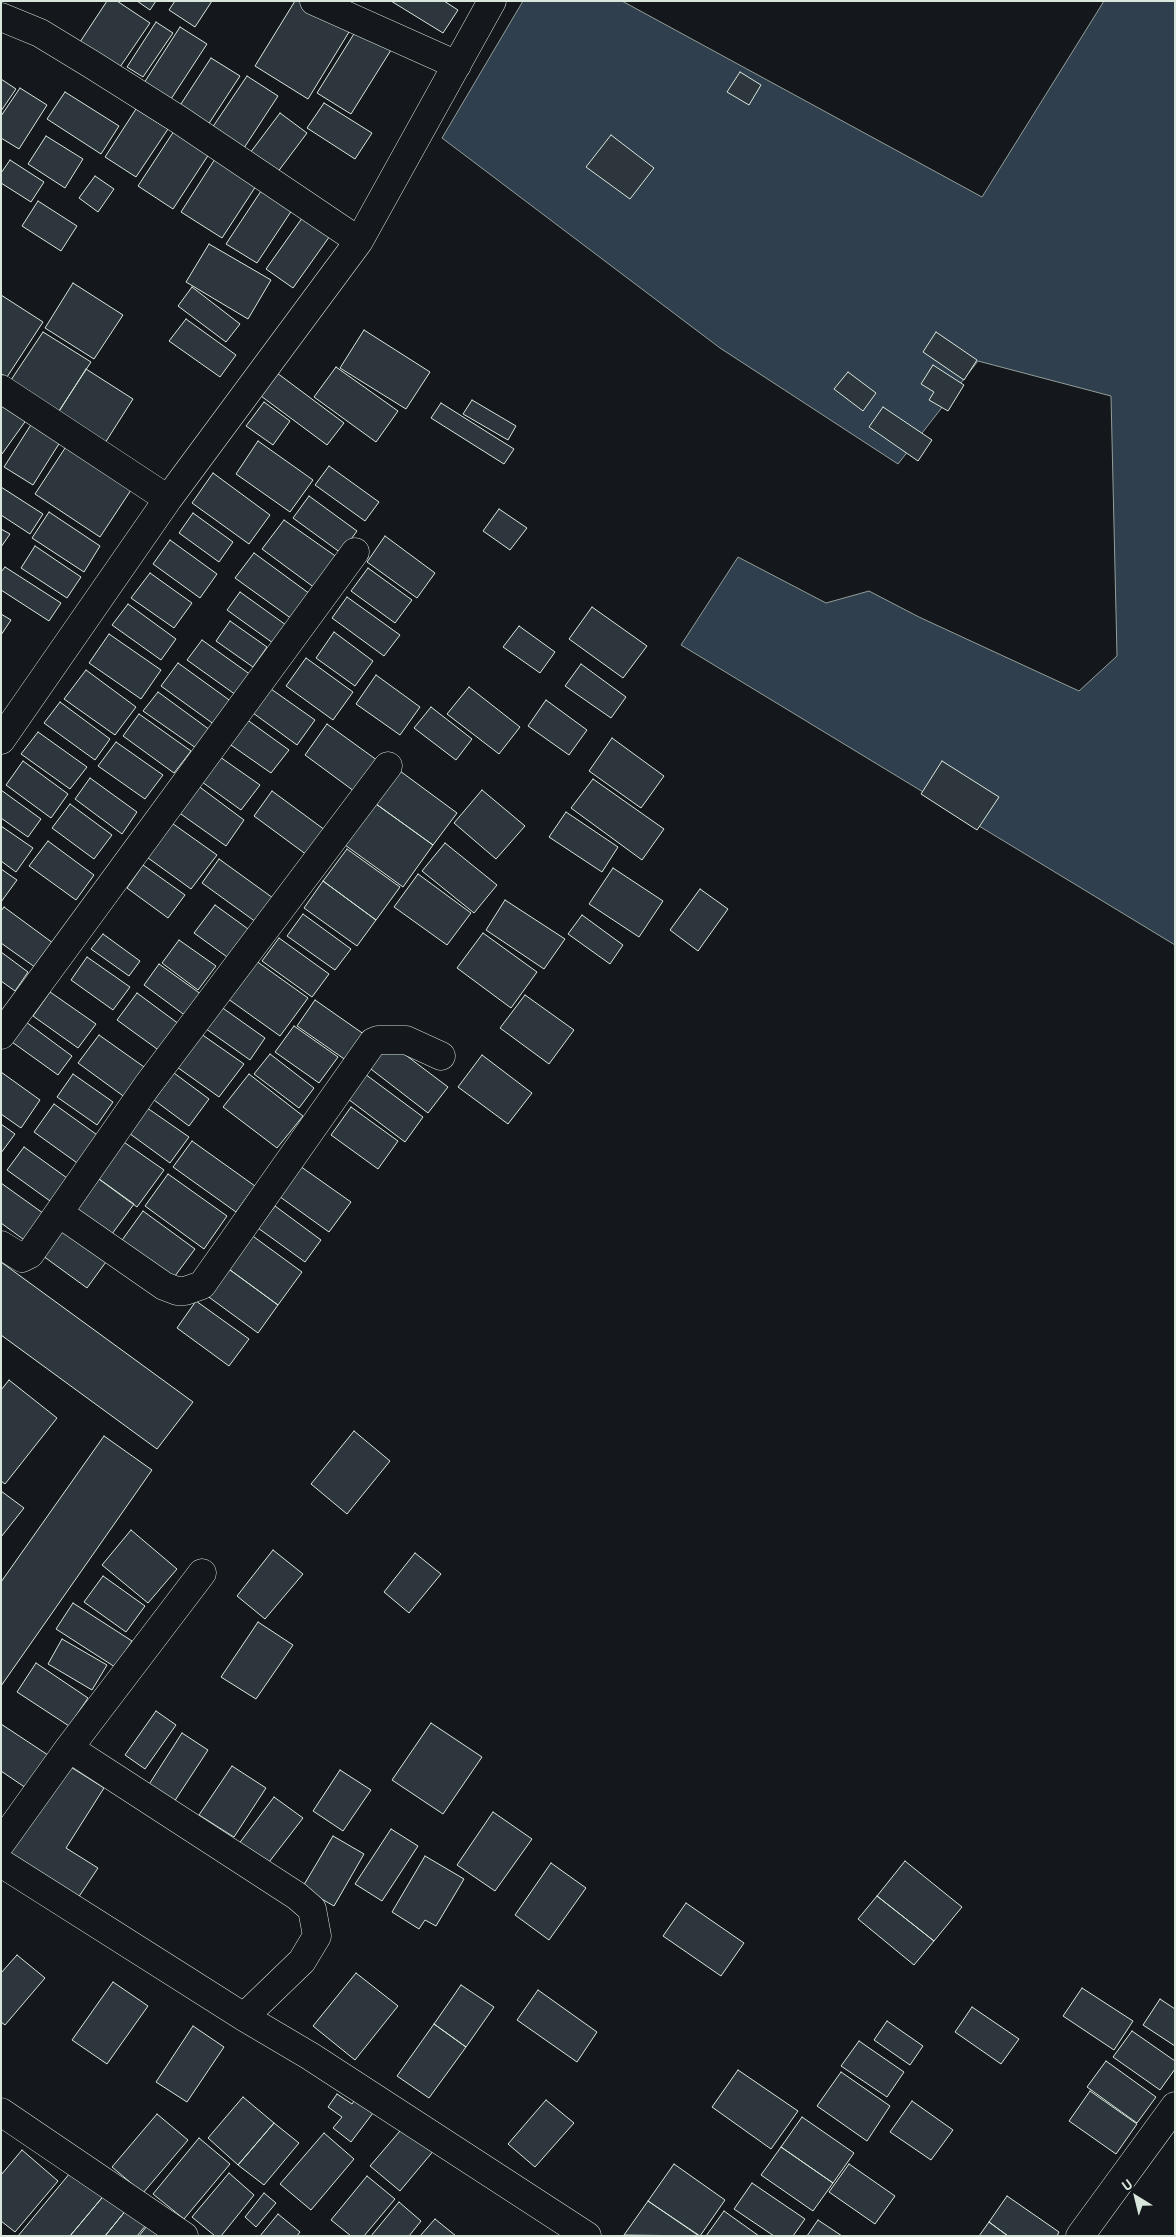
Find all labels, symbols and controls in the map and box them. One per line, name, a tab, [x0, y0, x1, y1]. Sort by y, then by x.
north arrow	[1111, 2172, 1161, 2222]
text: U	[1118, 2175, 1136, 2195]

